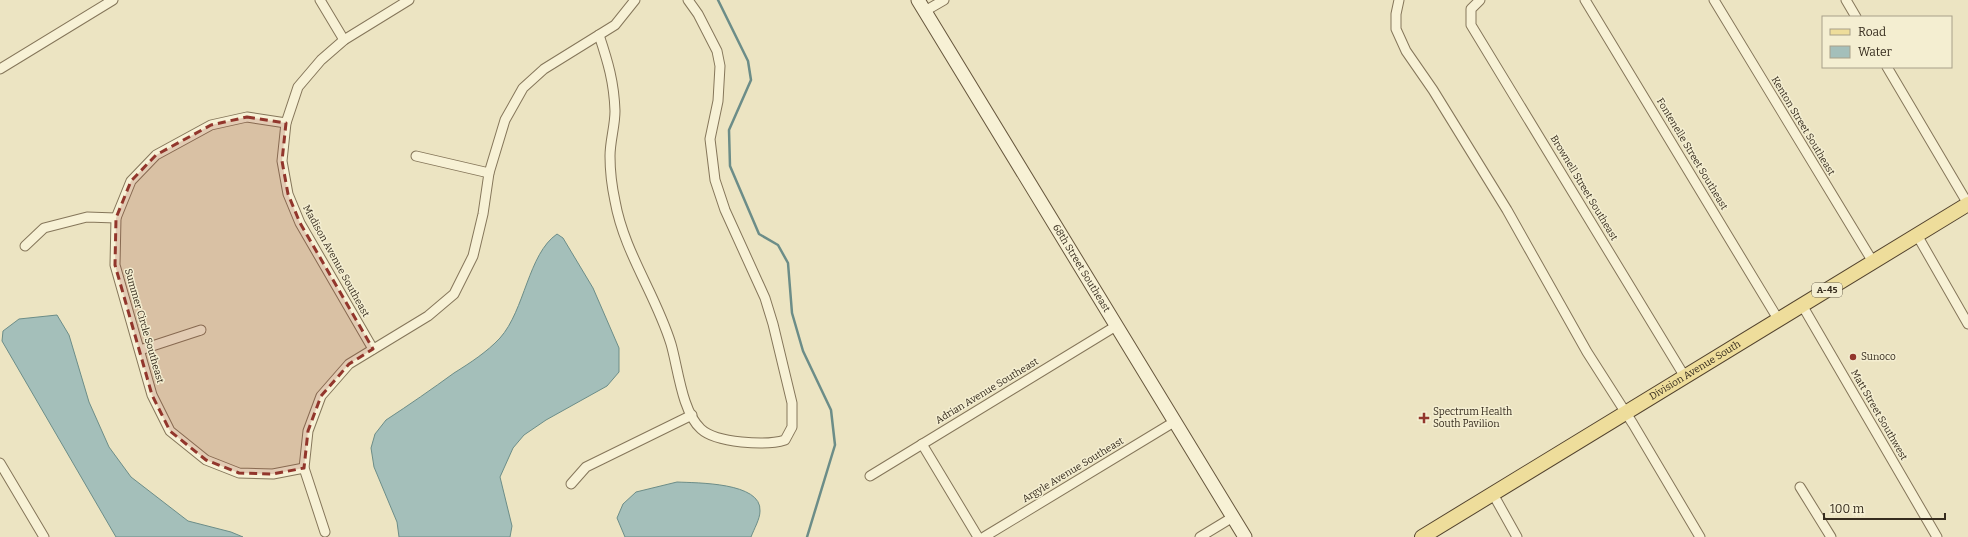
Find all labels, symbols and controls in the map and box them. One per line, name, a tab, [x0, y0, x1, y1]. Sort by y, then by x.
legend	[1822, 16, 1952, 68]
text: Road	[1858, 25, 1886, 39]
text: Water	[1858, 45, 1893, 59]
street label: Kenton Street Southeast	[1769, 74, 1837, 178]
street label: Fontenelle Street Southeast	[1654, 96, 1730, 212]
street label: Brownell Street Southeast	[1548, 133, 1620, 243]
street label: Madison Avenue Southeast	[300, 203, 372, 319]
street label: 68th Street Southeast	[1050, 222, 1113, 315]
street label: Summer Circle Southeast	[122, 267, 166, 385]
road number: A-45	[1812, 283, 1842, 297]
street label: Division Avenue South	[1647, 338, 1744, 403]
place label: Sunoco	[1861, 351, 1896, 363]
marker: Sunoco	[1848, 352, 1858, 362]
street label: Adrian Avenue Southeast	[933, 355, 1041, 426]
street label: Matt Street Southwest	[1848, 368, 1910, 463]
place label: Spectrum Health South Pavilion	[1433, 406, 1513, 430]
marker: Spectrum Health South Pavilion	[1418, 412, 1430, 424]
street label: Argyle Avenue Southeast	[1020, 435, 1126, 505]
scale bar	[1824, 495, 1945, 521]
text: 100 m	[1830, 502, 1865, 516]

